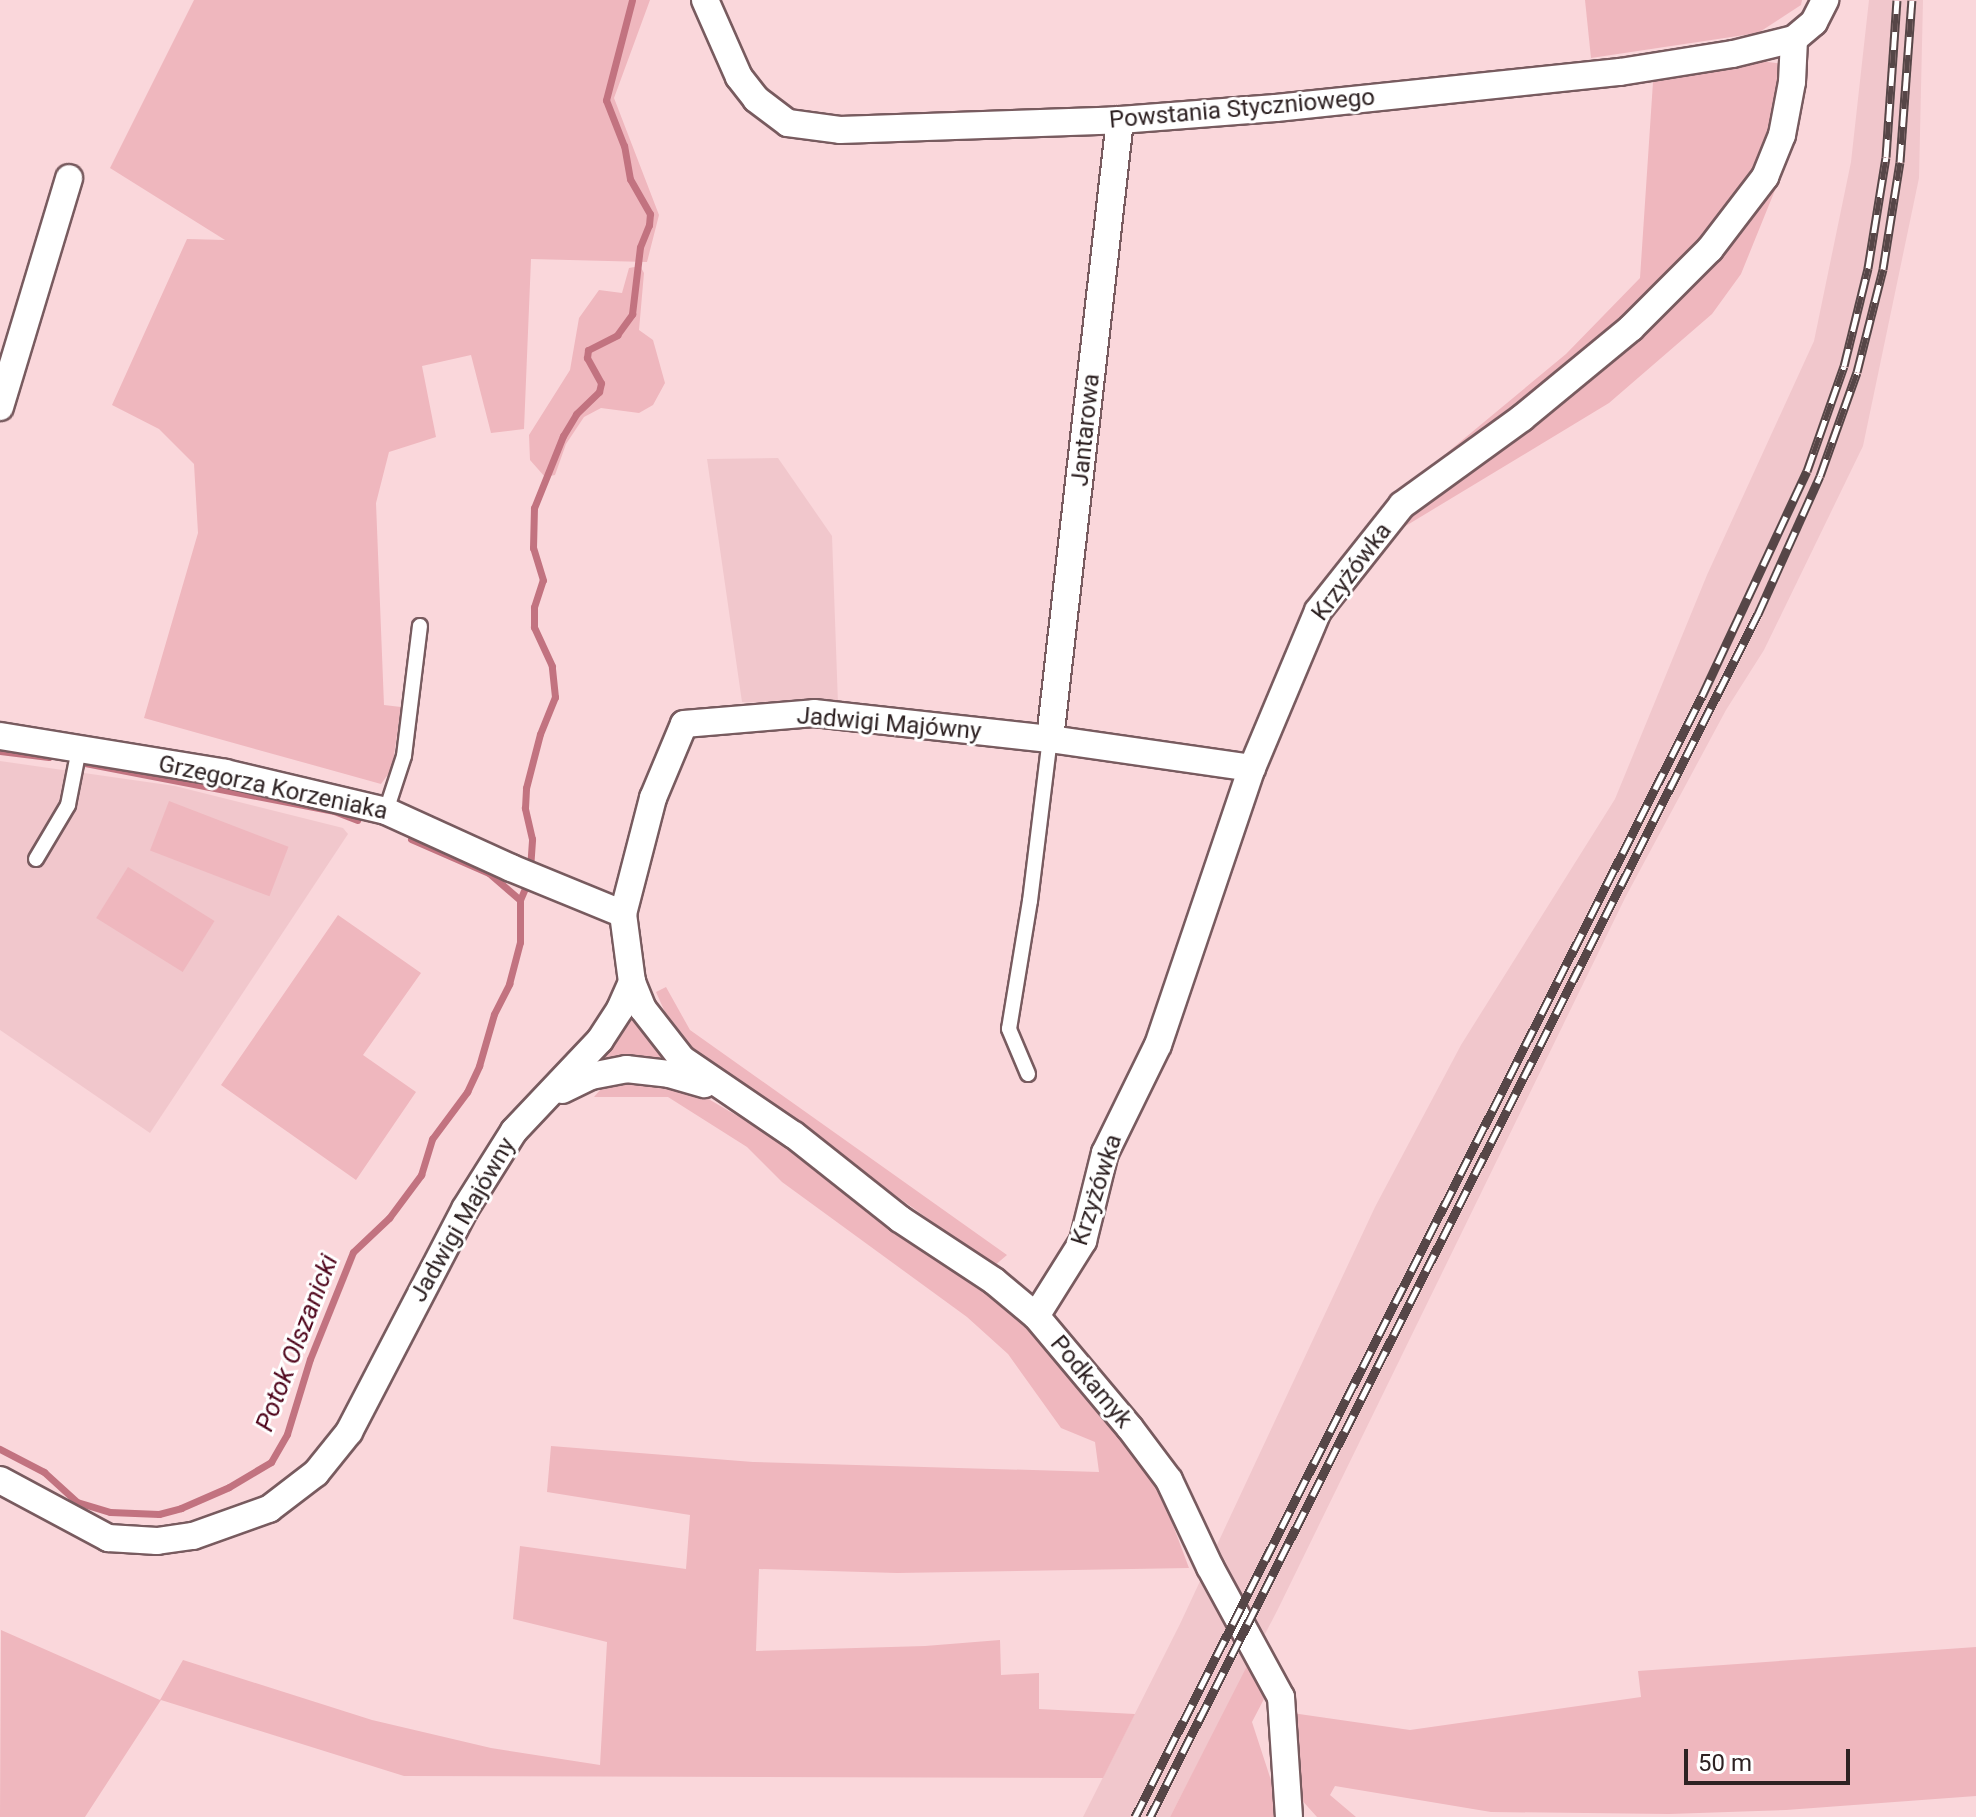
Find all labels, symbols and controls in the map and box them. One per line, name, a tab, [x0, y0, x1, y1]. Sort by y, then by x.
street label: Powstania Styczniowego	[1108, 83, 1376, 135]
street label: Jantarowa	[1066, 372, 1106, 488]
street label: Krzyżówka	[1306, 517, 1398, 627]
street label: Jadwigi Majówny	[796, 702, 982, 746]
street label: Grzegorza Korzeniaka	[156, 750, 390, 826]
street label: Krzyżówka	[1066, 1131, 1128, 1249]
street label: Jadwigi Majówny	[404, 1133, 522, 1307]
water label: Potok Olszanicki	[249, 1250, 345, 1436]
street label: Podkamyk	[1044, 1330, 1138, 1434]
scale bar	[1688, 1733, 1854, 1783]
text: 50 m	[1698, 1749, 1752, 1777]

